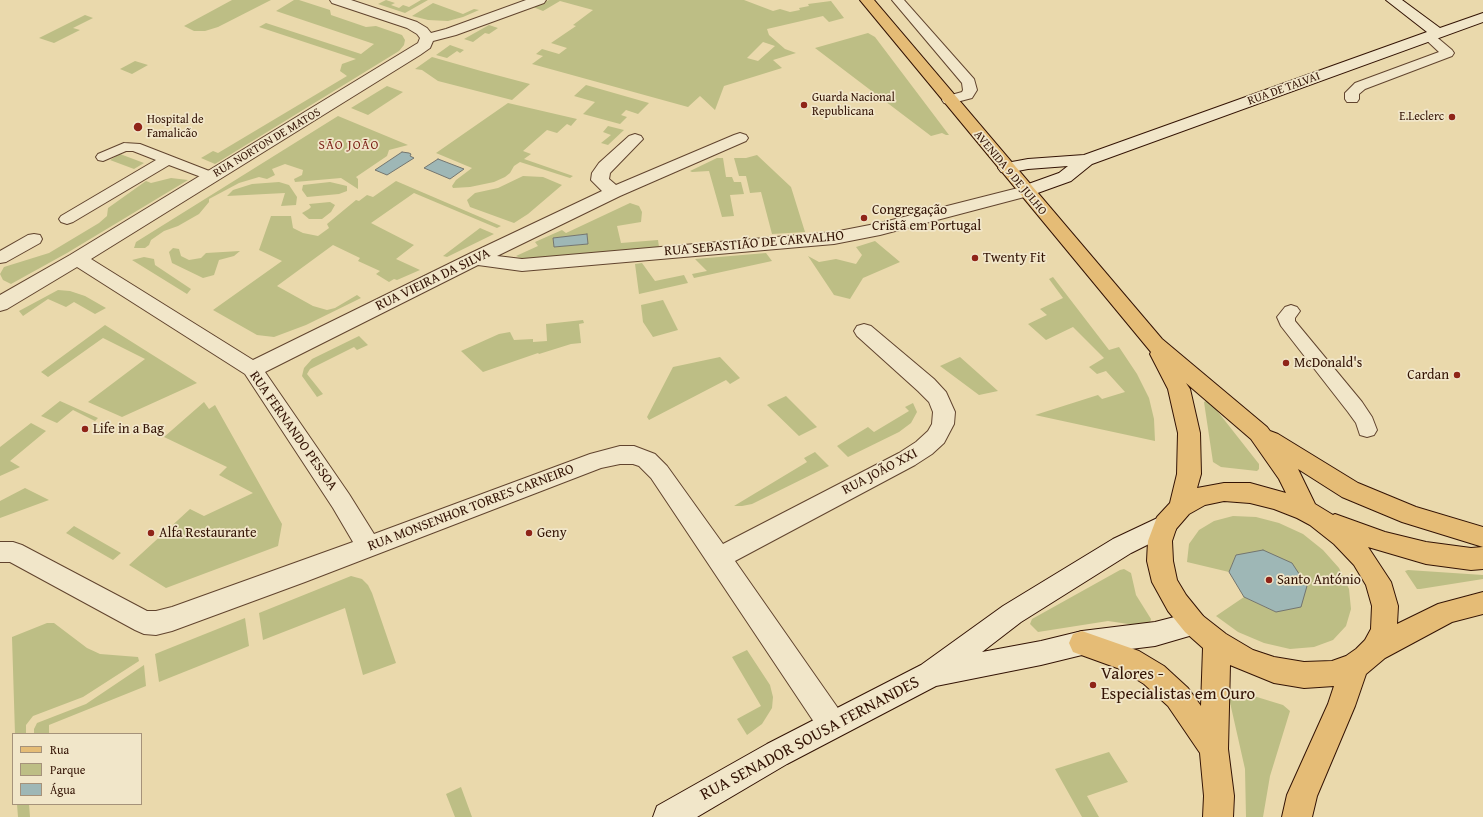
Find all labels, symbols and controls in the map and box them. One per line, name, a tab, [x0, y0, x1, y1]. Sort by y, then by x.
street label: RUA DE TALVAI	[1246, 69, 1322, 109]
place label: Guarda Nacional Republicana	[812, 91, 895, 119]
marker: Guarda Nacional Republicana	[799, 100, 809, 110]
street label: RUA NORTON DE MATOS	[211, 105, 323, 181]
place label: E.Leclerc	[1399, 110, 1444, 124]
marker: E.Leclerc	[1447, 112, 1457, 122]
place label: Hospital de Famalicão	[147, 113, 204, 141]
marker: Hospital de Famalicão	[132, 121, 144, 133]
street label: AVENIDA 9 DE JULHO	[970, 128, 1050, 218]
district label: SÃO JOÃO	[319, 138, 379, 154]
place label: Congregação Cristã em Portugal	[872, 202, 981, 234]
marker: Congregação Cristã em Portugal	[859, 213, 869, 223]
street label: RUA SEBASTIÃO DE CARVALHO	[663, 228, 845, 260]
street label: RUA VIEIRA DA SILVA	[373, 245, 493, 315]
place label: Twenty Fit	[983, 250, 1046, 266]
marker: Twenty Fit	[970, 253, 980, 263]
place label: McDonald's	[1294, 355, 1362, 371]
marker: McDonald's	[1281, 358, 1291, 368]
place label: Cardan	[1407, 367, 1449, 383]
street label: RUA FERNANDO PESSOA	[245, 368, 341, 494]
marker: Cardan	[1452, 370, 1462, 380]
place label: Life in a Bag	[93, 421, 164, 437]
marker: Life in a Bag	[80, 424, 90, 434]
street label: RUA JOÃO XXI	[839, 445, 921, 499]
street label: RUA MONSENHOR TORRES CARNEIRO	[365, 461, 577, 555]
place label: Alfa Restaurante	[159, 525, 257, 541]
place label: Geny	[537, 525, 567, 541]
marker: Alfa Restaurante	[146, 528, 156, 538]
marker: Geny	[524, 528, 534, 538]
place label: Santo António	[1277, 572, 1361, 588]
marker: Santo António	[1264, 575, 1274, 585]
place label: Valores - Especialistas em Ouro	[1101, 665, 1255, 705]
street label: RUA SENADOR SOUSA FERNANDES	[697, 672, 923, 806]
marker: Valores - Especialistas em Ouro	[1088, 680, 1098, 690]
legend	[12, 733, 142, 805]
text: Rua	[50, 741, 69, 758]
text: Parque	[50, 761, 85, 778]
text: Água	[50, 781, 75, 798]

